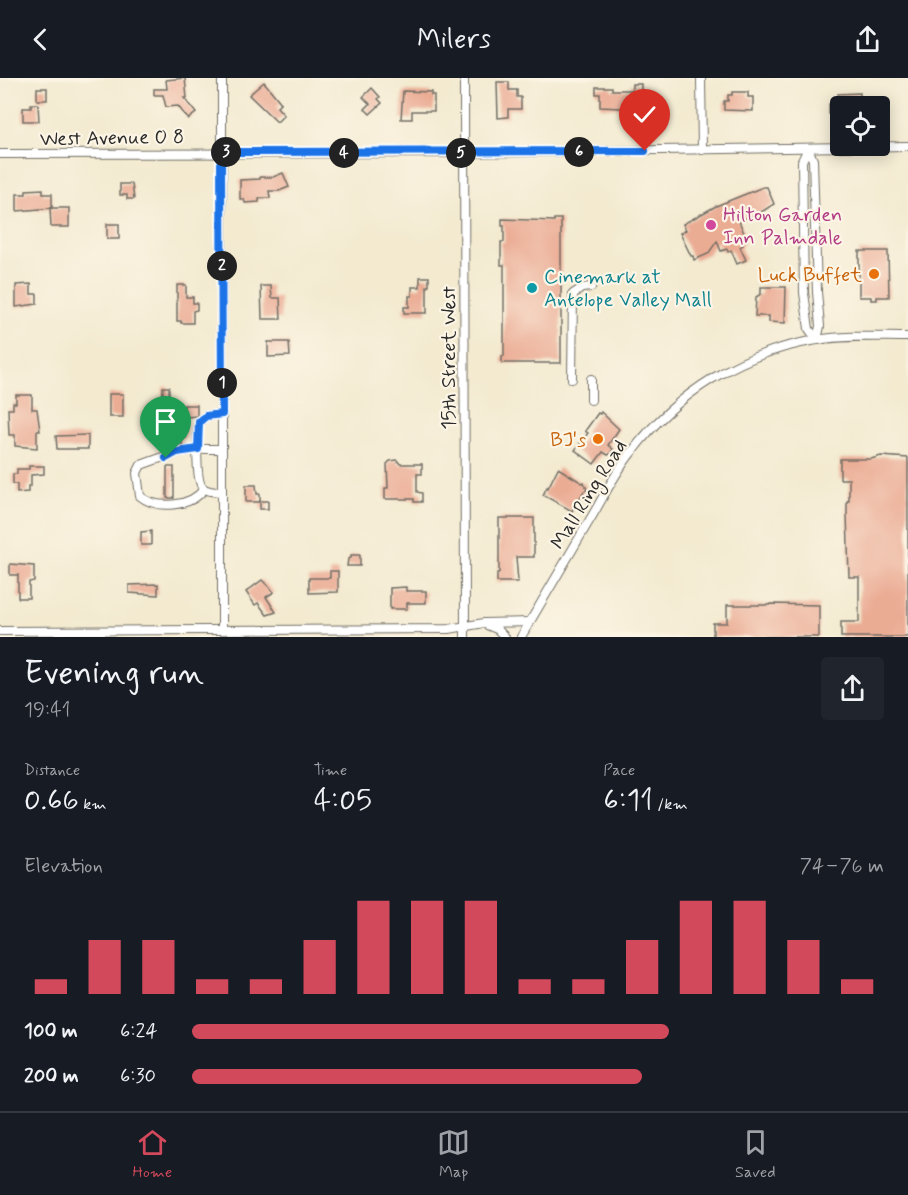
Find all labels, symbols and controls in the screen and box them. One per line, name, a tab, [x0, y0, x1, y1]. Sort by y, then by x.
text: Milers	[417, 22, 491, 57]
icon: back	[24, 23, 57, 56]
icon: share	[851, 23, 884, 56]
pin	[619, 89, 670, 151]
map controls	[830, 96, 890, 156]
button: locate	[830, 96, 890, 156]
icon: check	[628, 98, 661, 131]
street label: West Avenue O 8	[40, 124, 184, 153]
pin: 3	[211, 137, 241, 167]
pin: 6	[564, 137, 594, 167]
pin: 4	[329, 138, 359, 168]
pin: 5	[446, 138, 476, 168]
text: 3	[222, 141, 230, 162]
text: 6	[575, 141, 583, 162]
text: 4	[339, 142, 349, 163]
text: 5	[456, 142, 466, 163]
place label: Hilton Garden Inn Palmdale	[723, 202, 842, 252]
marker: Hilton Garden Inn Palmdale	[704, 218, 718, 232]
pin: 2	[207, 251, 237, 281]
text: 2	[218, 255, 226, 276]
place label: Luck Buffet	[758, 262, 862, 289]
place label: Cinemark at Antelope Valley Mall	[544, 264, 712, 314]
marker: Luck Buffet	[867, 267, 881, 281]
marker: Cinemark at Antelope Valley Mall	[525, 281, 539, 295]
street label: 15th Street West	[436, 286, 463, 430]
pin: 1	[207, 368, 237, 398]
text: 1	[218, 372, 226, 393]
pin	[140, 396, 191, 458]
icon: arrive	[149, 405, 182, 438]
place label: BJ's	[550, 427, 586, 454]
marker: BJ's	[591, 432, 605, 446]
street label: Mall Ring Road	[545, 435, 635, 555]
text: Evening run	[24, 652, 204, 696]
button: share	[821, 657, 884, 720]
text: 19:41	[24, 697, 70, 724]
text: Distance	[24, 760, 80, 781]
text: Time	[314, 760, 347, 781]
text: Pace	[603, 760, 635, 781]
text: 0.66	[24, 781, 79, 820]
text: 4:05	[314, 781, 372, 820]
text: 6:11	[603, 781, 653, 820]
text: km	[79, 794, 107, 815]
text: /km	[653, 794, 688, 815]
text: Elevation	[24, 853, 103, 880]
text: 74–76 m	[800, 853, 884, 880]
text: 100 m	[24, 1018, 78, 1045]
text: 6:24	[120, 1018, 158, 1045]
text: 200 m	[24, 1063, 79, 1090]
text: 6:30	[120, 1063, 156, 1090]
tab: Home	[132, 1126, 172, 1183]
tab: Map	[437, 1126, 470, 1183]
tab: Saved	[735, 1126, 776, 1183]

